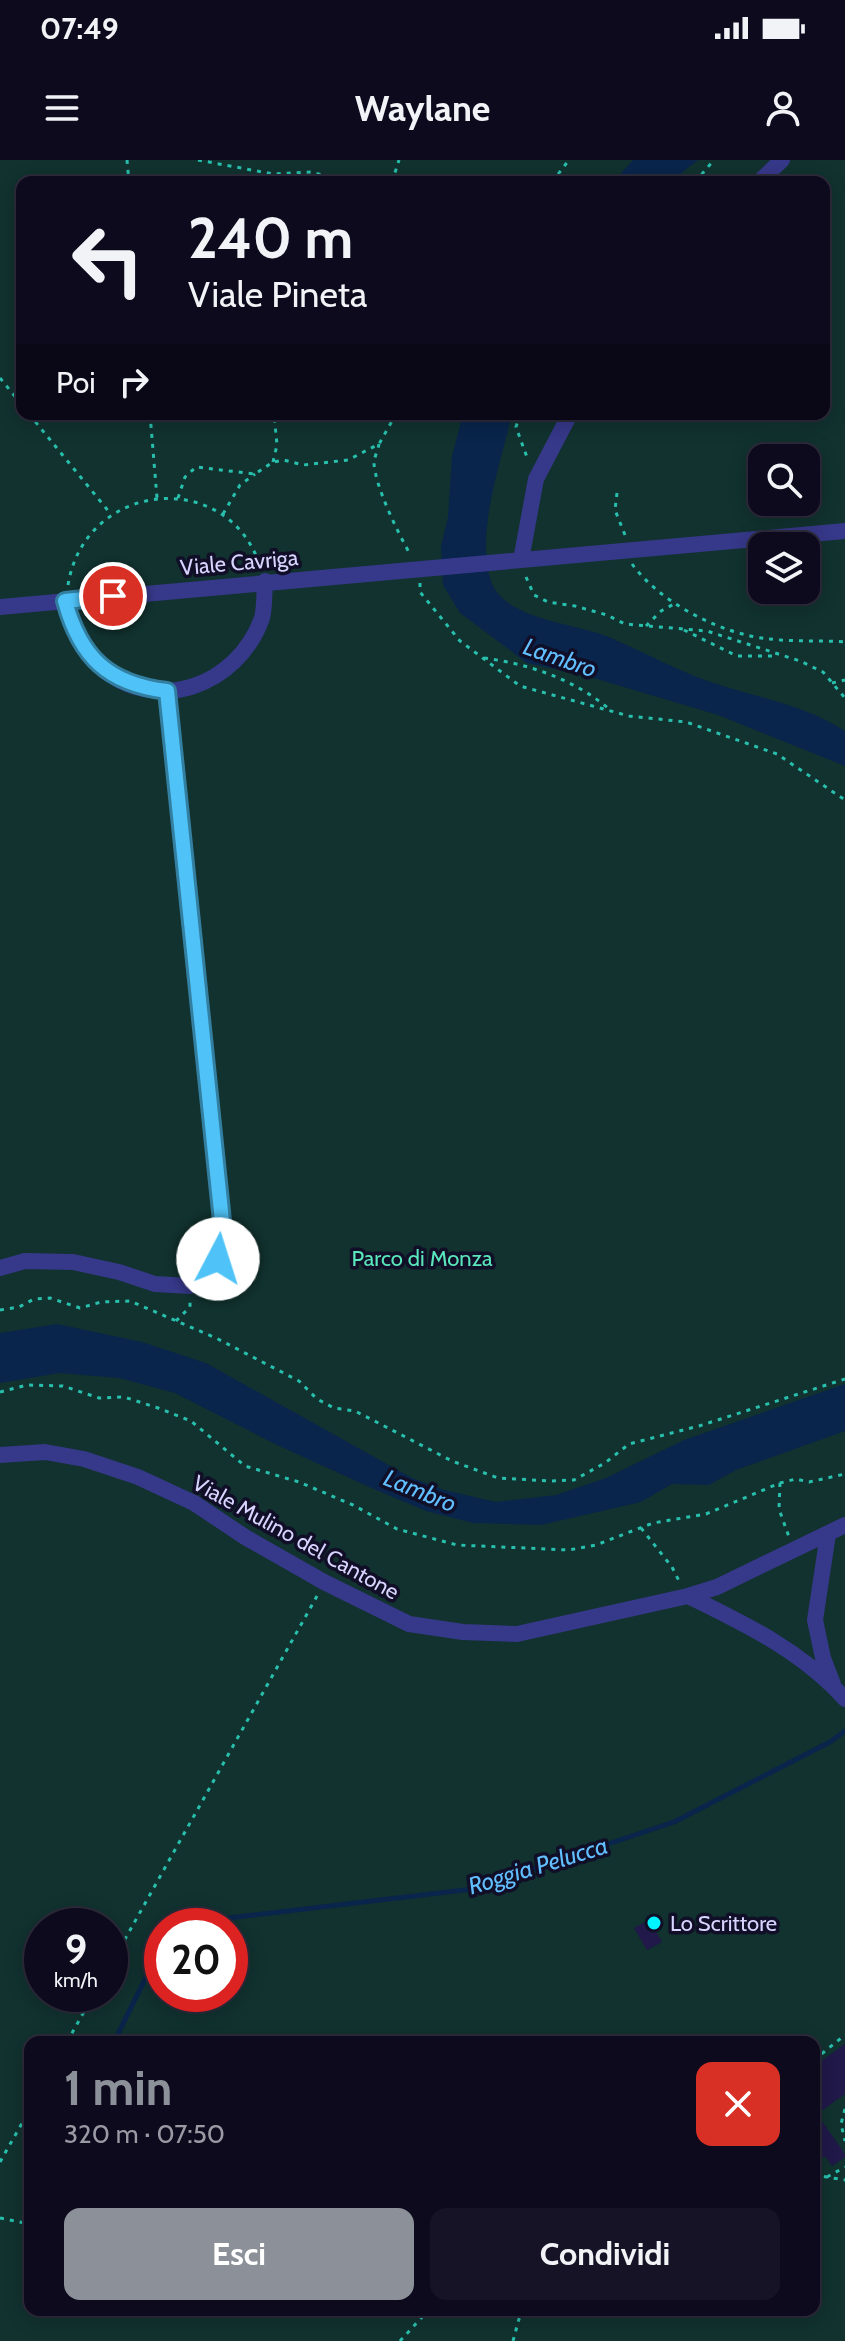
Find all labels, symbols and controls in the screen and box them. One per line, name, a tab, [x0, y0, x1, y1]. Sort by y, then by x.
text: 07:49	[40, 10, 119, 47]
icon: menu	[40, 86, 84, 130]
text: Waylane	[355, 86, 490, 130]
icon: person	[761, 86, 805, 130]
text: 240 m	[188, 204, 353, 272]
icon: left	[56, 208, 160, 312]
text: Viale Pineta	[188, 272, 367, 316]
icon: right	[112, 360, 156, 404]
text: Poi	[56, 364, 96, 401]
map controls	[748, 444, 820, 604]
button: search	[748, 444, 820, 516]
button: layers	[748, 532, 820, 604]
street label: Viale Cavriga	[179, 544, 300, 581]
pin	[79, 562, 147, 630]
icon: arrive	[91, 574, 135, 618]
water label: Lambro	[520, 632, 601, 684]
position arrow	[176, 1217, 260, 1301]
park label: Parco di Monza	[351, 1245, 493, 1272]
water label: Lambro	[380, 1463, 461, 1518]
street label: Viale Mulino del Cantone	[188, 1469, 404, 1606]
water label: Roggia Pelucca	[464, 1831, 611, 1901]
speed limit sign: 20	[144, 1908, 248, 2012]
place label: Lo Scrittore	[670, 1910, 777, 1937]
marker: Lo Scrittore	[645, 1914, 663, 1932]
text: 9	[65, 1925, 87, 1974]
text: km/h	[54, 1968, 98, 1992]
text: 1 min	[64, 2059, 172, 2117]
button: close	[696, 2062, 780, 2146]
text: 320 m · 07:50	[64, 2118, 225, 2150]
button: Esci	[64, 2208, 414, 2300]
button: Condividi	[430, 2208, 780, 2300]

